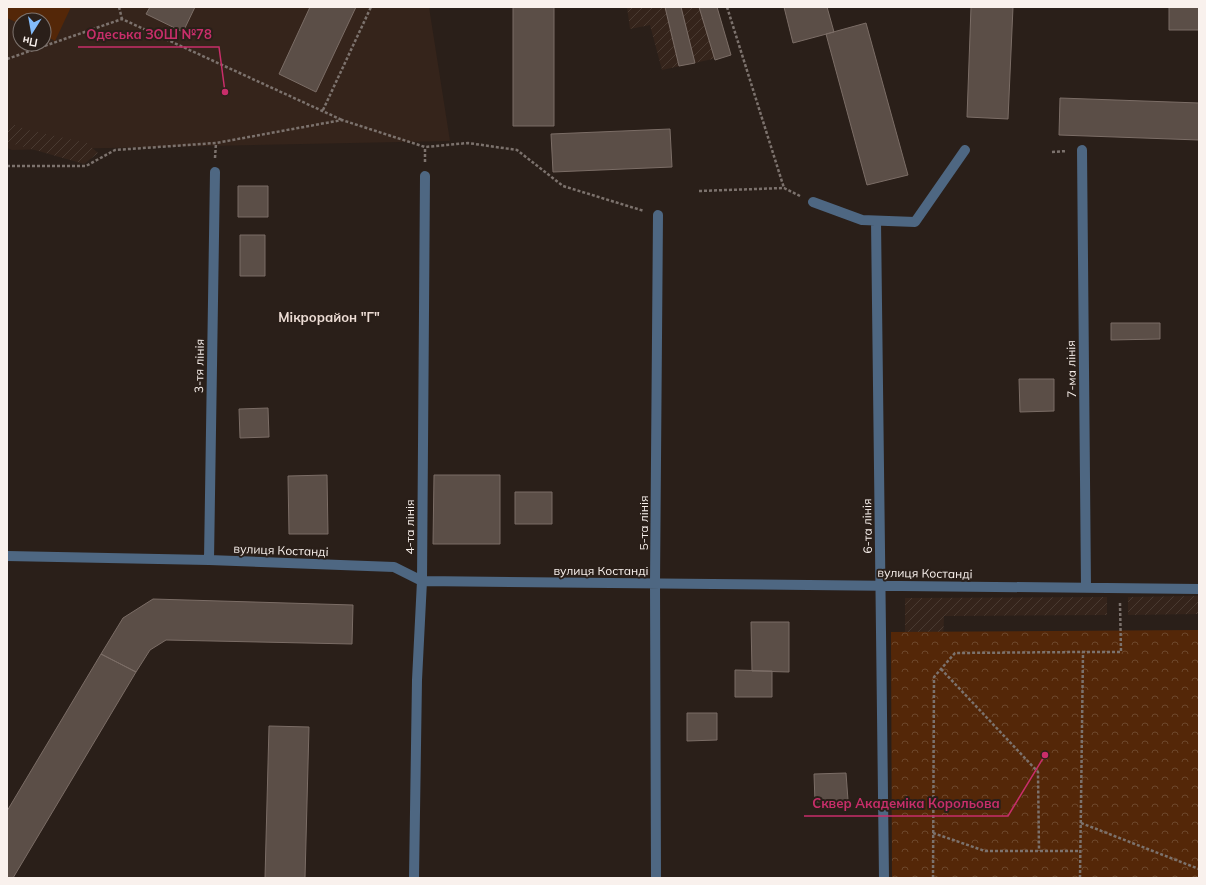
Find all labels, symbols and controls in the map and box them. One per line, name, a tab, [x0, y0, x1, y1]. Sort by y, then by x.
north arrow	[12, 12, 52, 52]
callout: Одеська ЗОШ №78	[78, 22, 219, 47]
text: Одеська ЗОШ №78	[86, 26, 212, 42]
text: Пн	[21, 33, 39, 50]
district label: Мікрорайон "Г"	[278, 309, 380, 325]
street label: 3-тя лінія	[191, 339, 207, 393]
street label: 7-ма лінія	[1063, 340, 1079, 398]
street label: 5-та лінія	[636, 495, 651, 551]
street label: 6-та лінія	[859, 498, 875, 554]
street label: 4-та лінія	[402, 499, 417, 555]
street label: вулиця Костанді	[233, 541, 329, 559]
street label: вулиця Костанді	[553, 563, 649, 578]
street label: вулиця Костанді	[877, 565, 973, 581]
callout: Сквер Академіка Корольова	[804, 791, 1008, 816]
text: Сквер Академіка Корольова	[812, 795, 1000, 811]

